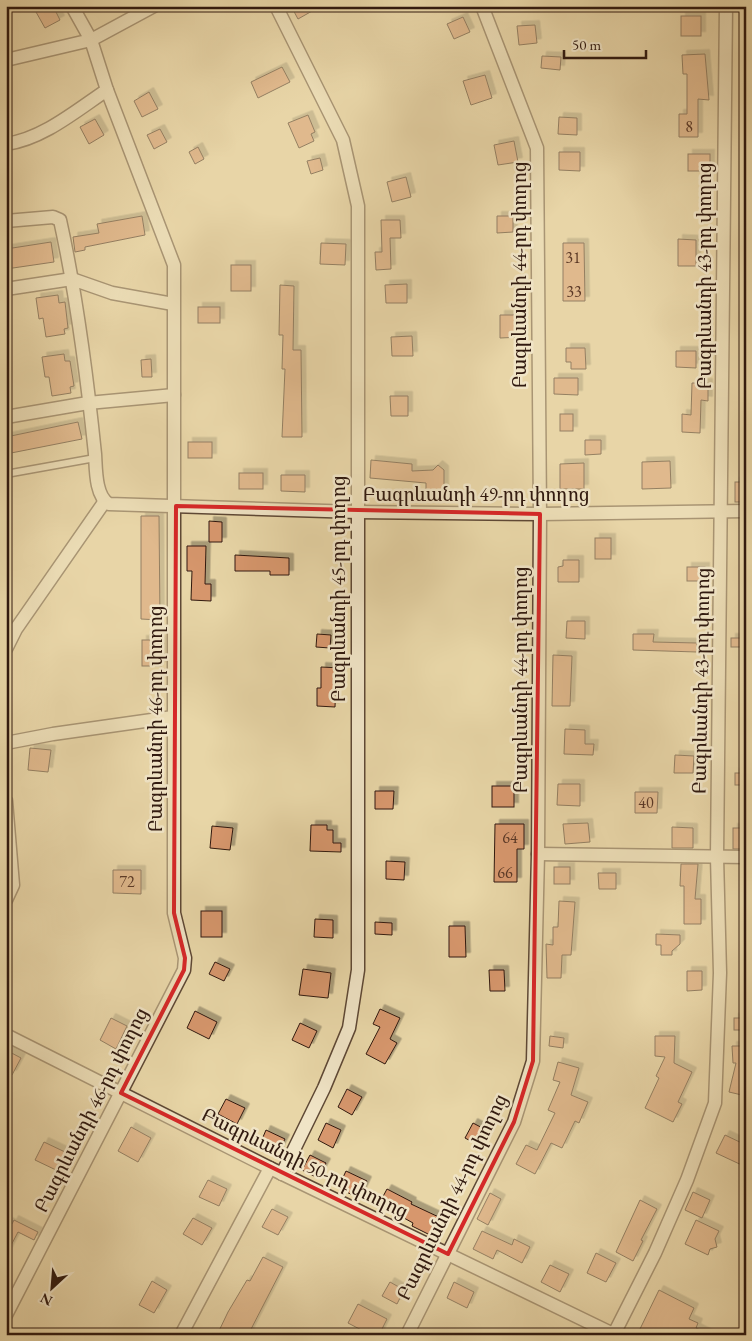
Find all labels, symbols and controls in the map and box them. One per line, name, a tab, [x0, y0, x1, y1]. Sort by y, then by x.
scale bar	[564, 28, 647, 60]
text: 50 m	[572, 35, 601, 54]
house number: 8	[685, 116, 693, 137]
street label: Բագրևանդի 44-րդ փողոց	[507, 162, 532, 388]
street label: Բագրևանդի 43-րդ փողոց	[692, 163, 717, 389]
house number: 31	[565, 247, 581, 268]
house number: 33	[566, 281, 582, 302]
street label: Բագրևանդի 45-րդ փողոց	[326, 476, 351, 702]
street label: Բագրևանդի 49-րդ փողոց	[363, 482, 589, 507]
street label: Բագրևանդի 44-րդ փողոց	[508, 567, 533, 793]
street label: Բագրևանդի 43-րդ փողոց	[687, 567, 715, 795]
street label: Բագրևանդի 46-րդ փողոց	[143, 606, 168, 832]
house number: 40	[638, 792, 654, 813]
house number: 64	[502, 827, 518, 848]
house number: 66	[497, 862, 513, 883]
house number: 72	[119, 871, 135, 892]
street label: Բագրևանդի 46-րդ փողոց	[28, 1003, 154, 1217]
street label: Բագրևանդի 44-րդ փողոց	[391, 1090, 513, 1304]
street label: Բագրևանդի 50-րդ փողոց	[198, 1102, 412, 1224]
north arrow	[28, 1264, 78, 1314]
text: N	[37, 1289, 55, 1310]

